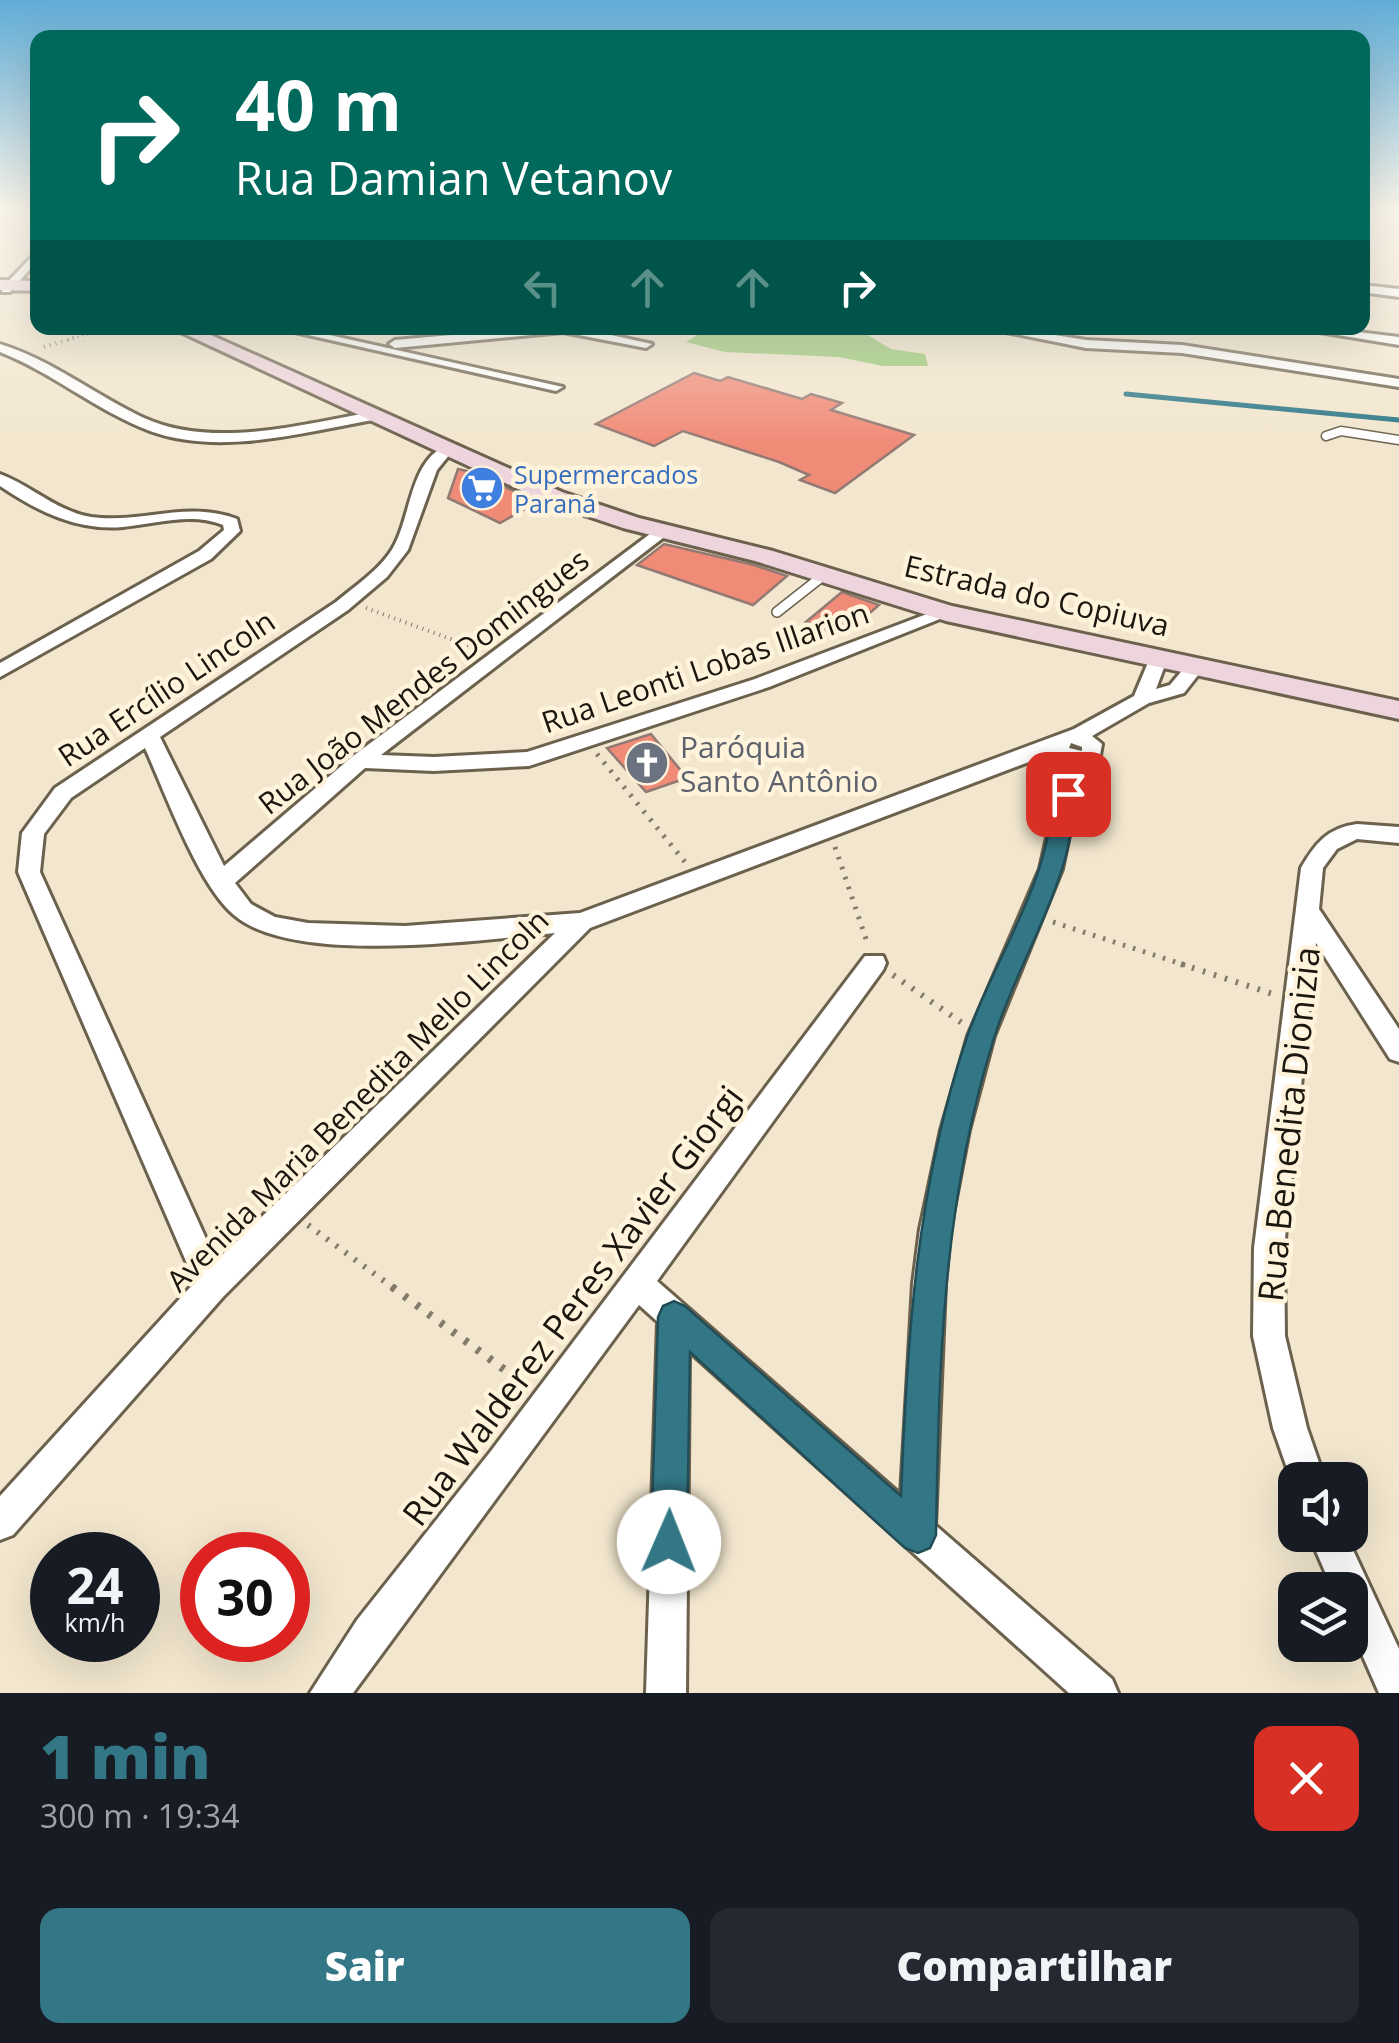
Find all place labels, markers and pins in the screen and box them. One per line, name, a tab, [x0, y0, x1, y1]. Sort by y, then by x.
place label: Supermercados Paraná	[514, 457, 698, 520]
supermarket icon: Supermercados Paraná	[459, 465, 505, 511]
place label: Paróquia Santo Antônio	[680, 726, 878, 801]
church icon: Paróquia Santo Antônio	[624, 740, 670, 786]
pin	[1026, 752, 1111, 837]

